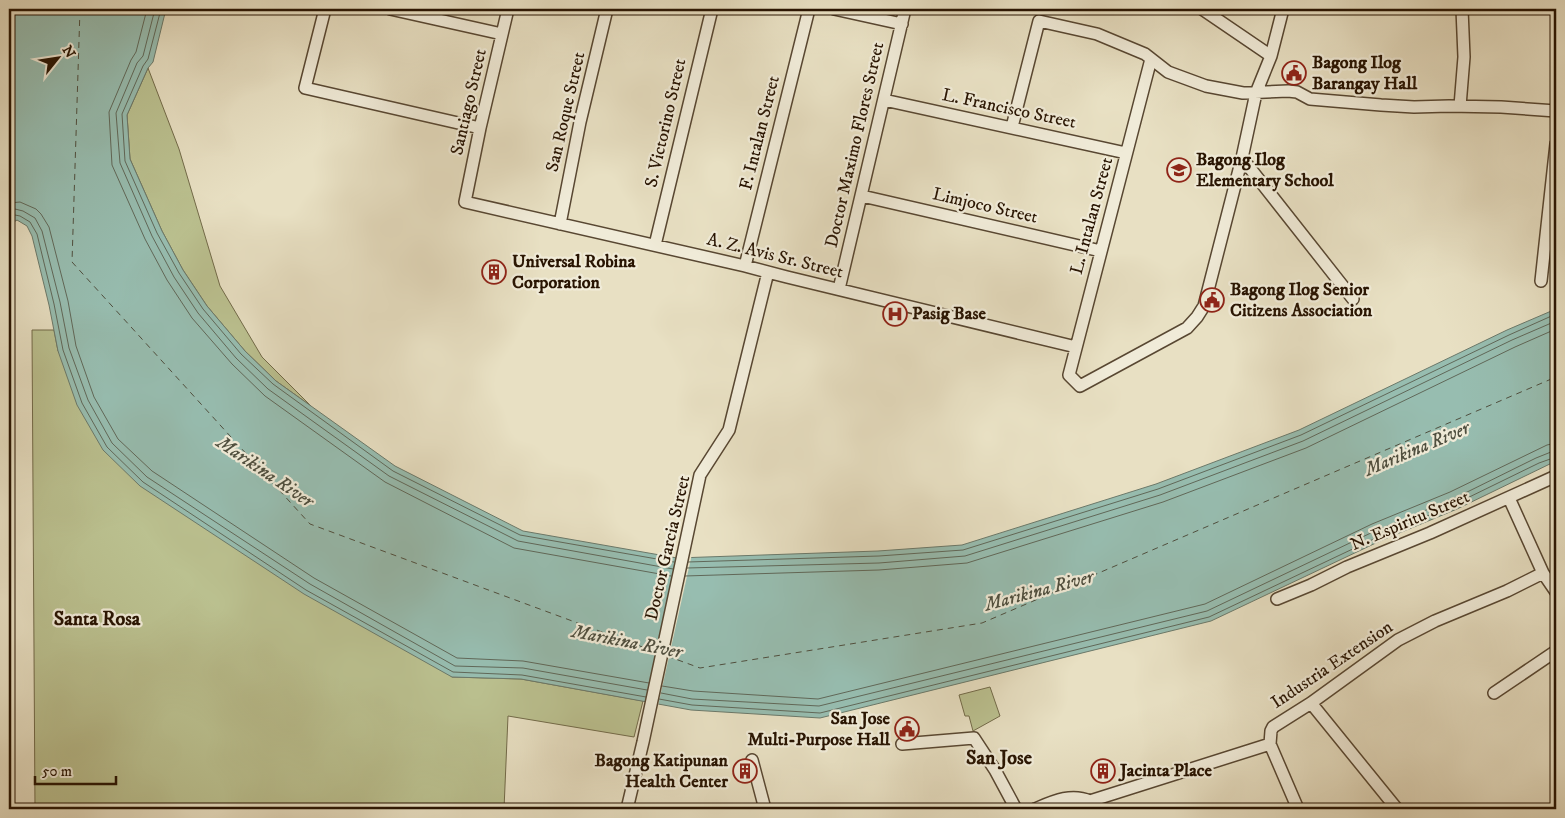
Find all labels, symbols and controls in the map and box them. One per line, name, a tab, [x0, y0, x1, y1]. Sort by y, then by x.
north arrow	[32, 32, 82, 82]
street label: Doctor Maximo Flores Street	[821, 40, 889, 250]
text: N	[58, 43, 79, 62]
street label: Santiago Street	[446, 46, 492, 157]
street label: San Roque Street	[542, 50, 591, 174]
place label: Bagong Ilog Barangay Hall	[1312, 52, 1418, 95]
street label: S. Victorino Street	[640, 56, 692, 190]
public building icon: Bagong Ilog Barangay Hall	[1281, 60, 1307, 86]
street label: F. Intalan Street	[735, 73, 785, 193]
street label: L. Francisco Street	[940, 84, 1078, 134]
place label: Bagong Ilog Elementary School	[1196, 149, 1334, 192]
street label: L. Intalan Street	[1066, 155, 1118, 277]
school or university icon: Bagong Ilog Elementary School	[1166, 157, 1192, 183]
street label: Limjoco Street	[930, 183, 1040, 229]
street label: A. Z. Avis Sr. Street	[705, 228, 846, 284]
place label: Universal Robina Corporation	[512, 251, 636, 294]
building icon: Universal Robina Corporation	[481, 259, 507, 285]
place label: Bagong Ilog Senior Citizens Association	[1230, 279, 1373, 322]
public building icon: Bagong Ilog Senior Citizens Association	[1199, 287, 1225, 313]
hospital icon: Pasig Base	[882, 301, 908, 327]
place label: Pasig Base	[912, 303, 986, 325]
water label: Marikina River	[1359, 416, 1475, 482]
water label: Marikina River	[211, 430, 320, 514]
street label: Doctor Garcia Street	[641, 473, 695, 623]
street label: N. Espiritu Street	[1347, 486, 1473, 556]
water label: Marikina River	[980, 565, 1098, 617]
district label: Santa Rosa	[54, 607, 141, 632]
street label: Industria Extension	[1267, 616, 1398, 714]
water label: Marikina River	[568, 620, 686, 664]
place label: San Jose Multi-Purpose Hall	[748, 708, 891, 751]
public building icon: San Jose Multi-Purpose Hall	[894, 716, 920, 742]
district label: San Jose	[966, 746, 1033, 771]
place label: Bagong Katipunan Health Center	[595, 750, 729, 793]
scale bar	[35, 753, 116, 785]
building icon: Bagong Katipunan Health Center	[732, 758, 758, 784]
building icon: Jacinta Place	[1090, 758, 1116, 784]
place label: Jacinta Place	[1118, 760, 1213, 782]
text: 50 m	[42, 762, 72, 781]

